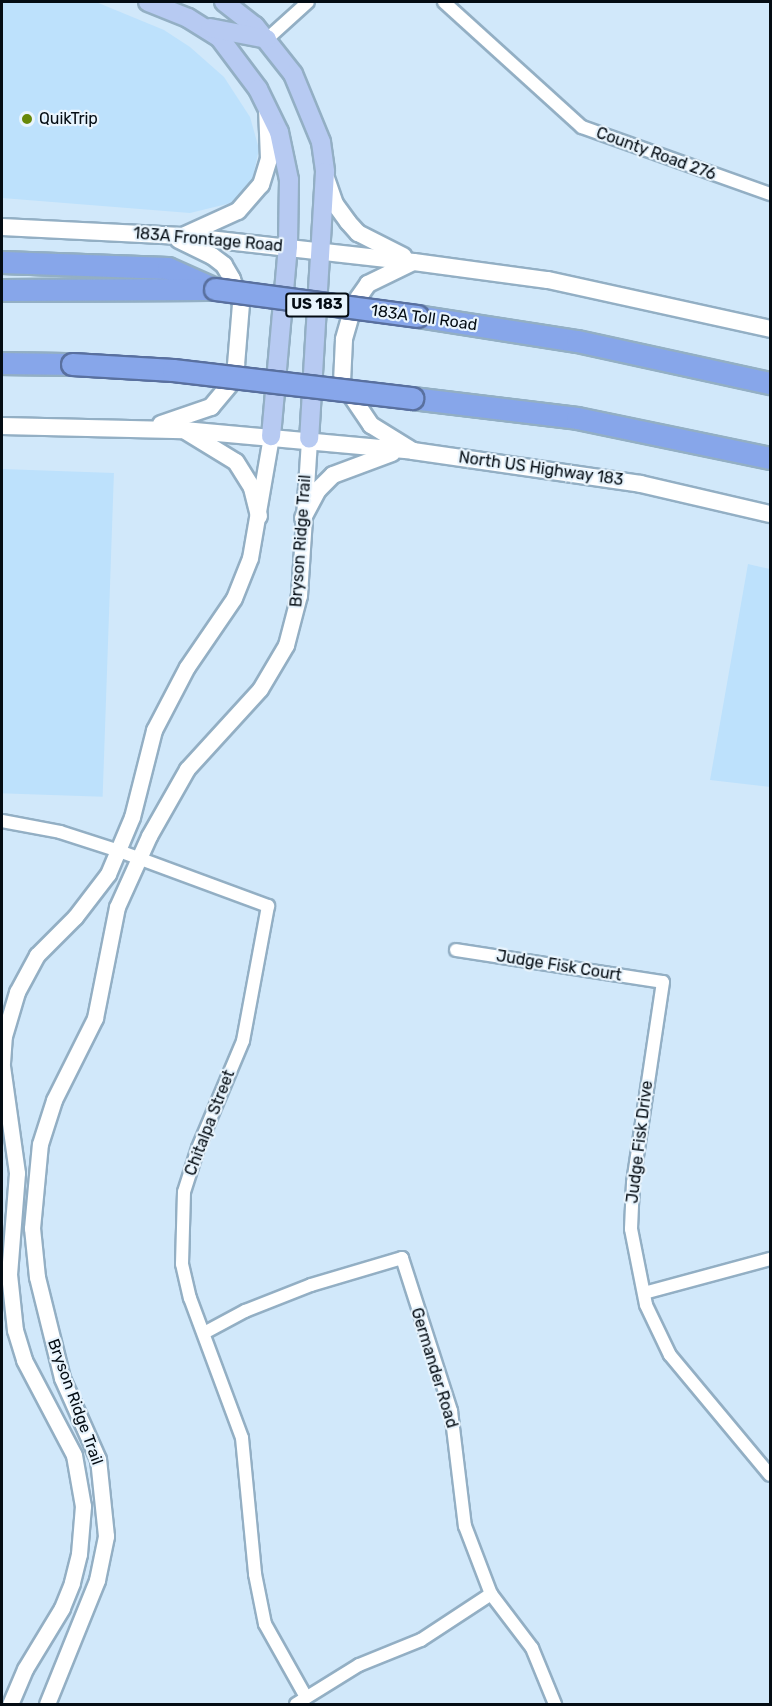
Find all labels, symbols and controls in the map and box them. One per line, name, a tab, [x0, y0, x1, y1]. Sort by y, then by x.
place label: QuikTrip	[39, 109, 98, 129]
marker: QuikTrip	[20, 112, 34, 126]
street label: County Road 276	[593, 123, 719, 185]
street label: 183A Frontage Road	[132, 224, 284, 256]
road number: US 183	[284, 293, 350, 317]
street label: 183A Toll Road	[369, 301, 479, 335]
street label: North US Highway 183	[457, 448, 625, 490]
street label: Bryson Ridge Trail	[287, 474, 315, 608]
street label: Judge Fisk Court	[495, 947, 623, 985]
street label: Chitalpa Street	[181, 1067, 239, 1179]
street label: Judge Fisk Drive	[623, 1079, 657, 1205]
street label: Germander Road	[407, 1305, 461, 1431]
street label: Bryson Ridge Trail	[43, 1336, 107, 1468]

